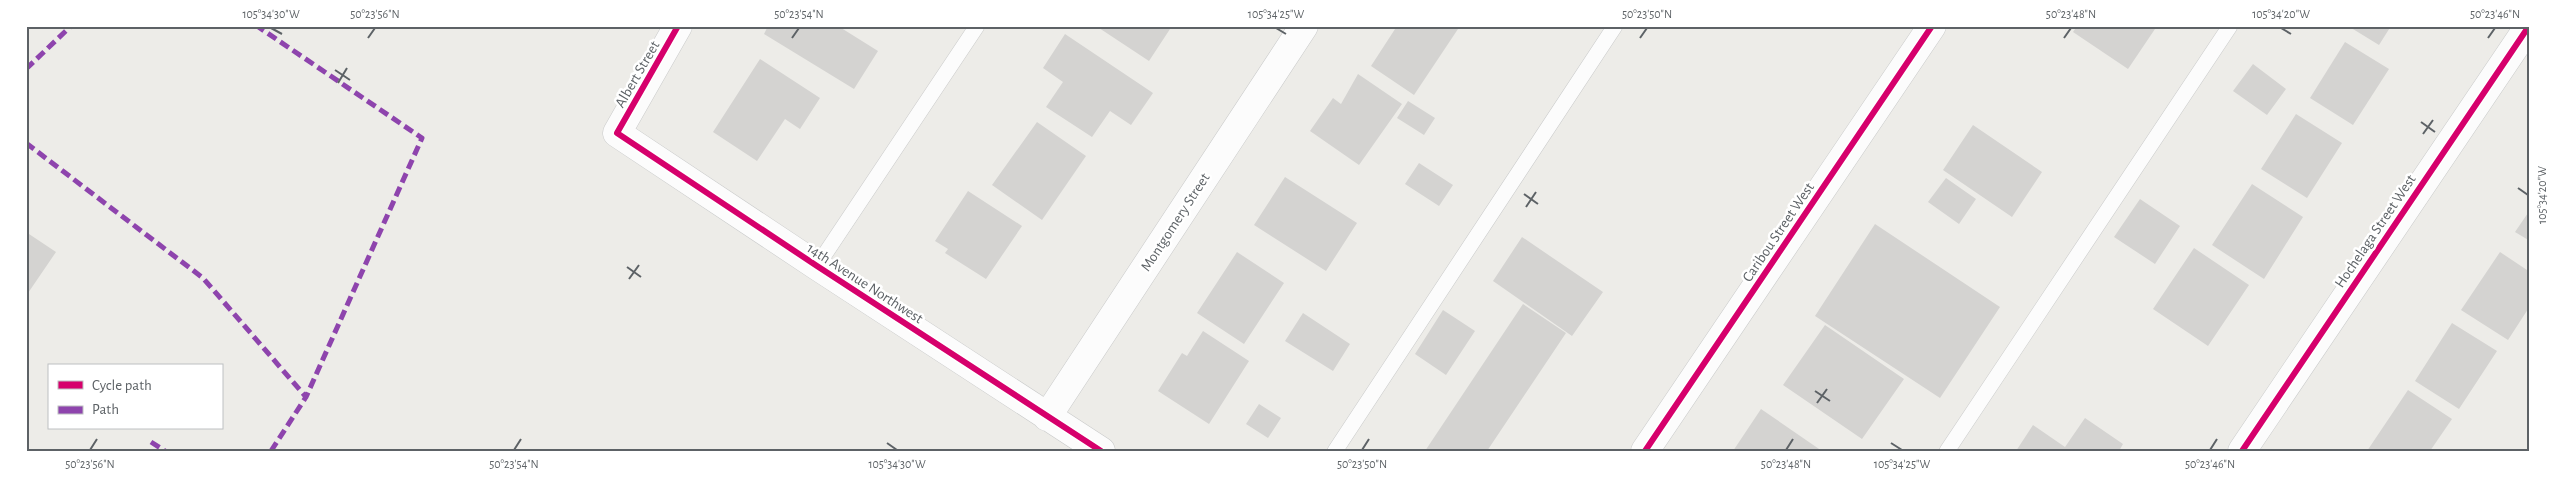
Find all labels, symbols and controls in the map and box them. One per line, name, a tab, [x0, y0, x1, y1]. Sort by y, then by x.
text: 105°34'30"W	[242, 8, 300, 20]
text: 50°23'56"N	[350, 8, 400, 20]
text: 50°23'54"N	[774, 8, 824, 20]
text: 105°34'25"W	[1248, 8, 1304, 20]
text: 50°23'50"N	[1622, 8, 1672, 20]
text: 50°23'48"N	[2046, 8, 2096, 20]
text: 105°34'20"W	[2252, 8, 2310, 20]
text: 50°23'46"N	[2470, 8, 2520, 20]
street label: Albert Street	[612, 38, 663, 110]
text: 105°34'20"W	[2536, 166, 2548, 224]
street label: Montgomery Street	[1138, 170, 1213, 274]
street label: Hochelaga Street West	[2332, 172, 2419, 291]
street label: Caribou Street West	[1740, 180, 1817, 285]
street label: 14th Avenue Northwest	[804, 240, 926, 327]
legend	[48, 364, 222, 430]
text: Cycle path	[92, 378, 152, 393]
text: Path	[92, 402, 119, 417]
text: 50°23'56"N	[65, 458, 115, 470]
text: 50°23'54"N	[489, 458, 539, 470]
text: 105°34'30"W	[868, 458, 926, 470]
text: 50°23'50"N	[1337, 458, 1387, 470]
text: 50°23'48"N	[1761, 458, 1811, 470]
text: 105°34'25"W	[1874, 458, 1930, 470]
text: 50°23'46"N	[2185, 458, 2235, 470]

